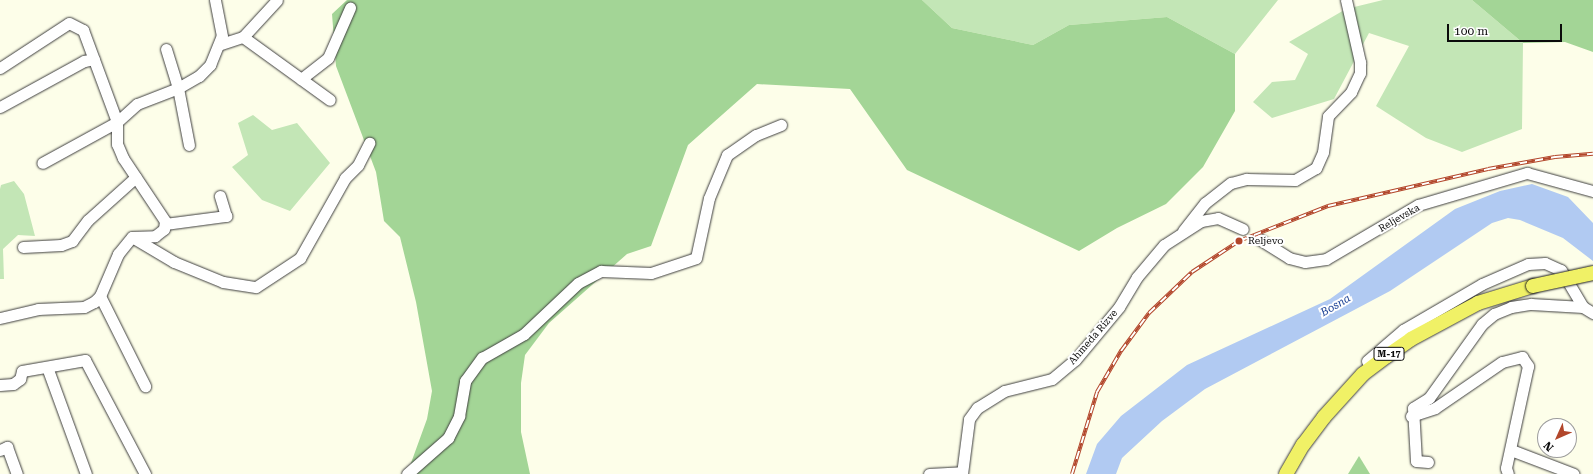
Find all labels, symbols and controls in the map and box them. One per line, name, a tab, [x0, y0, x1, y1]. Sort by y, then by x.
scale bar	[1449, 16, 1564, 42]
text: 100 m	[1454, 24, 1488, 38]
street label: Reljevska	[1376, 201, 1422, 235]
marker: Reljevo	[1233, 235, 1245, 247]
place label: Reljevo	[1248, 235, 1283, 247]
water label: Bosna	[1319, 292, 1353, 320]
street label: Ahmeda Rizve	[1066, 307, 1120, 367]
road number: M-17	[1373, 347, 1405, 361]
north arrow	[1537, 418, 1577, 458]
text: N	[1541, 439, 1556, 454]

